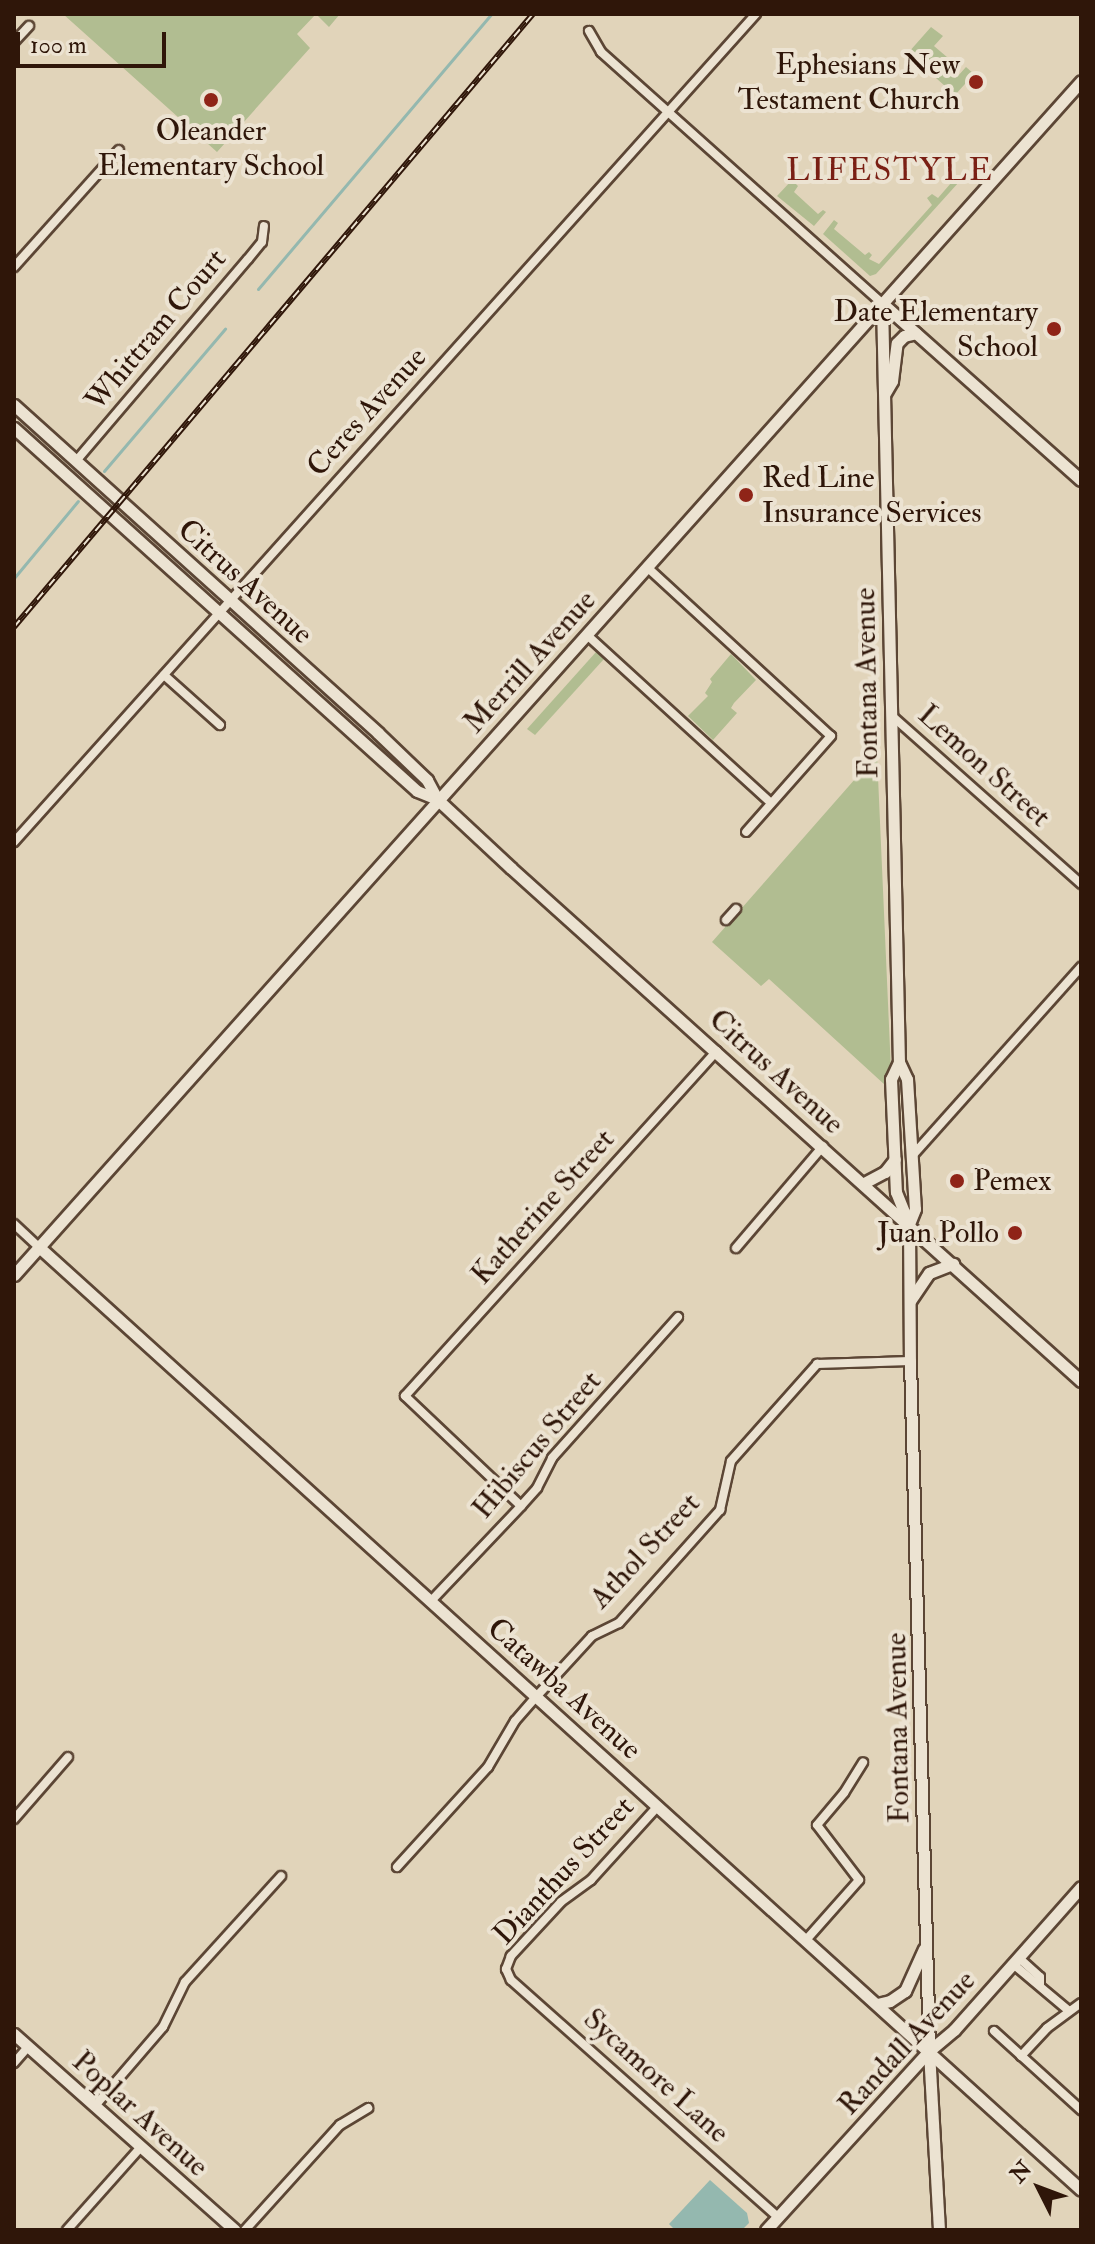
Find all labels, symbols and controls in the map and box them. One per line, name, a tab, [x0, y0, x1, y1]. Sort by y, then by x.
scale bar	[20, 16, 170, 66]
text: 100 m	[30, 30, 87, 61]
place label: Ephesians New Testament Church	[738, 47, 960, 118]
marker: Ephesians New Testament Church	[967, 73, 985, 91]
marker: Oleander Elementary School	[202, 91, 220, 109]
place label: Oleander Elementary School	[98, 113, 324, 184]
district label: LIFESTYLE	[786, 151, 994, 189]
street label: Whittram Court	[78, 242, 234, 418]
place label: Date Elementary School	[833, 294, 1038, 364]
marker: Date Elementary School	[1045, 320, 1063, 338]
street label: Ceres Avenue	[300, 340, 434, 484]
place label: Red Line Insurance Services	[762, 460, 982, 530]
marker: Red Line Insurance Services	[737, 486, 755, 504]
street label: Citrus Avenue	[170, 512, 320, 652]
street label: Merrill Avenue	[456, 583, 604, 741]
street label: Fontana Avenue	[847, 587, 887, 779]
street label: Lemon Street	[910, 697, 1058, 835]
street label: Citrus Avenue	[701, 1002, 851, 1142]
street label: Katherine Street	[464, 1122, 622, 1292]
place label: Pemex	[973, 1163, 1051, 1199]
marker: Pemex	[948, 1172, 966, 1190]
place label: Juan Pollo	[877, 1215, 999, 1251]
marker: Juan Pollo	[1006, 1224, 1024, 1242]
street label: Hibiscus Street	[465, 1364, 609, 1526]
street label: Athol Street	[582, 1486, 708, 1616]
street label: Catawba Avenue	[480, 1611, 648, 1767]
street label: Fontana Avenue	[878, 1632, 918, 1824]
street label: Dianthus Street	[486, 1789, 642, 1953]
street label: Randall Avenue	[831, 1963, 983, 2123]
street label: Sycamore Lane	[576, 2001, 736, 2151]
street label: Poplar Avenue	[65, 2044, 215, 2184]
north arrow	[999, 2148, 1079, 2228]
text: N	[1004, 2155, 1038, 2189]

